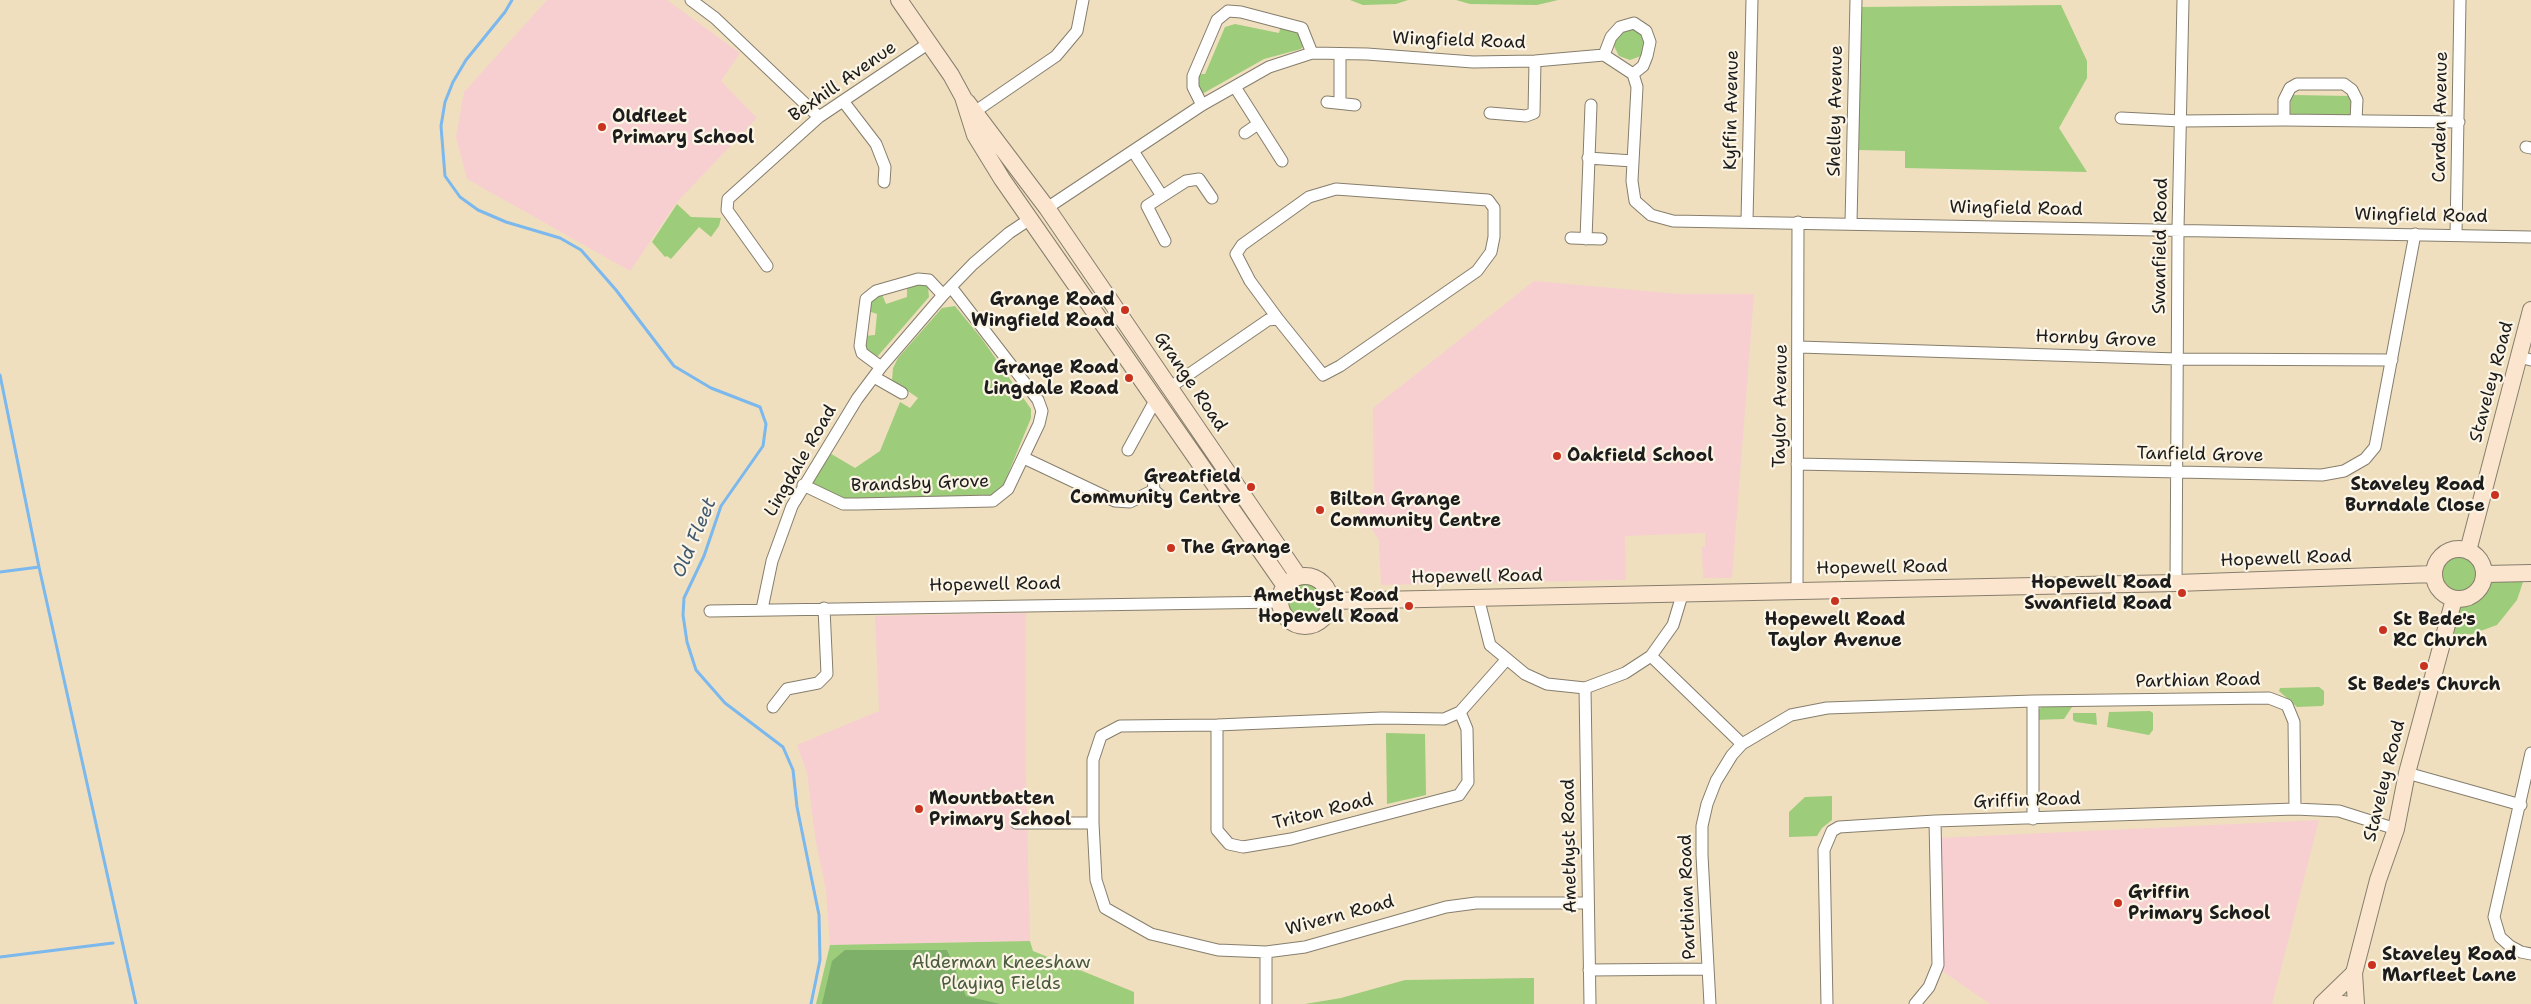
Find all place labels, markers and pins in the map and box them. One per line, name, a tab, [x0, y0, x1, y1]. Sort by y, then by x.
place label: Oldfleet Primary School	[612, 106, 754, 148]
marker: Oldfleet Primary School	[596, 121, 608, 133]
place label: Grange Road Wingfield Road	[971, 289, 1115, 332]
marker: Grange Road Wingfield Road	[1119, 304, 1131, 316]
place label: Grange Road Lingdale Road	[984, 357, 1119, 399]
marker: Grange Road Lingdale Road	[1123, 372, 1135, 384]
place label: Oakfield School	[1567, 445, 1714, 467]
marker: Oakfield School	[1551, 450, 1563, 462]
place label: Greatfield Community Centre	[1070, 466, 1241, 508]
place label: Staveley Road Burndale Close	[2345, 474, 2485, 516]
marker: Greatfield Community Centre	[1245, 481, 1257, 493]
place label: Bilton Grange Community Centre	[1330, 489, 1501, 532]
marker: Staveley Road Burndale Close	[2489, 489, 2501, 501]
marker: Bilton Grange Community Centre	[1314, 504, 1326, 516]
place label: The Grange	[1181, 537, 1291, 559]
marker: The Grange	[1165, 542, 1177, 554]
place label: Hopewell Road Swanfield Road	[2024, 572, 2172, 614]
place label: Amethyst Road Hopewell Road	[1253, 585, 1399, 628]
marker: Hopewell Road Swanfield Road	[2176, 587, 2188, 599]
marker: Hopewell Road Taylor Avenue	[1829, 595, 1841, 607]
marker: Amethyst Road Hopewell Road	[1403, 600, 1415, 612]
place label: Hopewell Road Taylor Avenue	[1764, 609, 1906, 652]
place label: St Bede's RC Church	[2393, 609, 2487, 652]
marker: St Bede's RC Church	[2377, 624, 2389, 636]
marker: St Bede's Church	[2418, 660, 2430, 672]
place label: St Bede's Church	[2347, 674, 2501, 696]
place label: Mountbatten Primary School	[929, 788, 1071, 831]
marker: Mountbatten Primary School	[913, 803, 925, 815]
place label: Griffin Primary School	[2128, 882, 2270, 924]
marker: Griffin Primary School	[2112, 897, 2124, 909]
place label: Staveley Road Marfleet Lane	[2382, 944, 2517, 986]
marker: Staveley Road Marfleet Lane	[2366, 959, 2378, 971]

